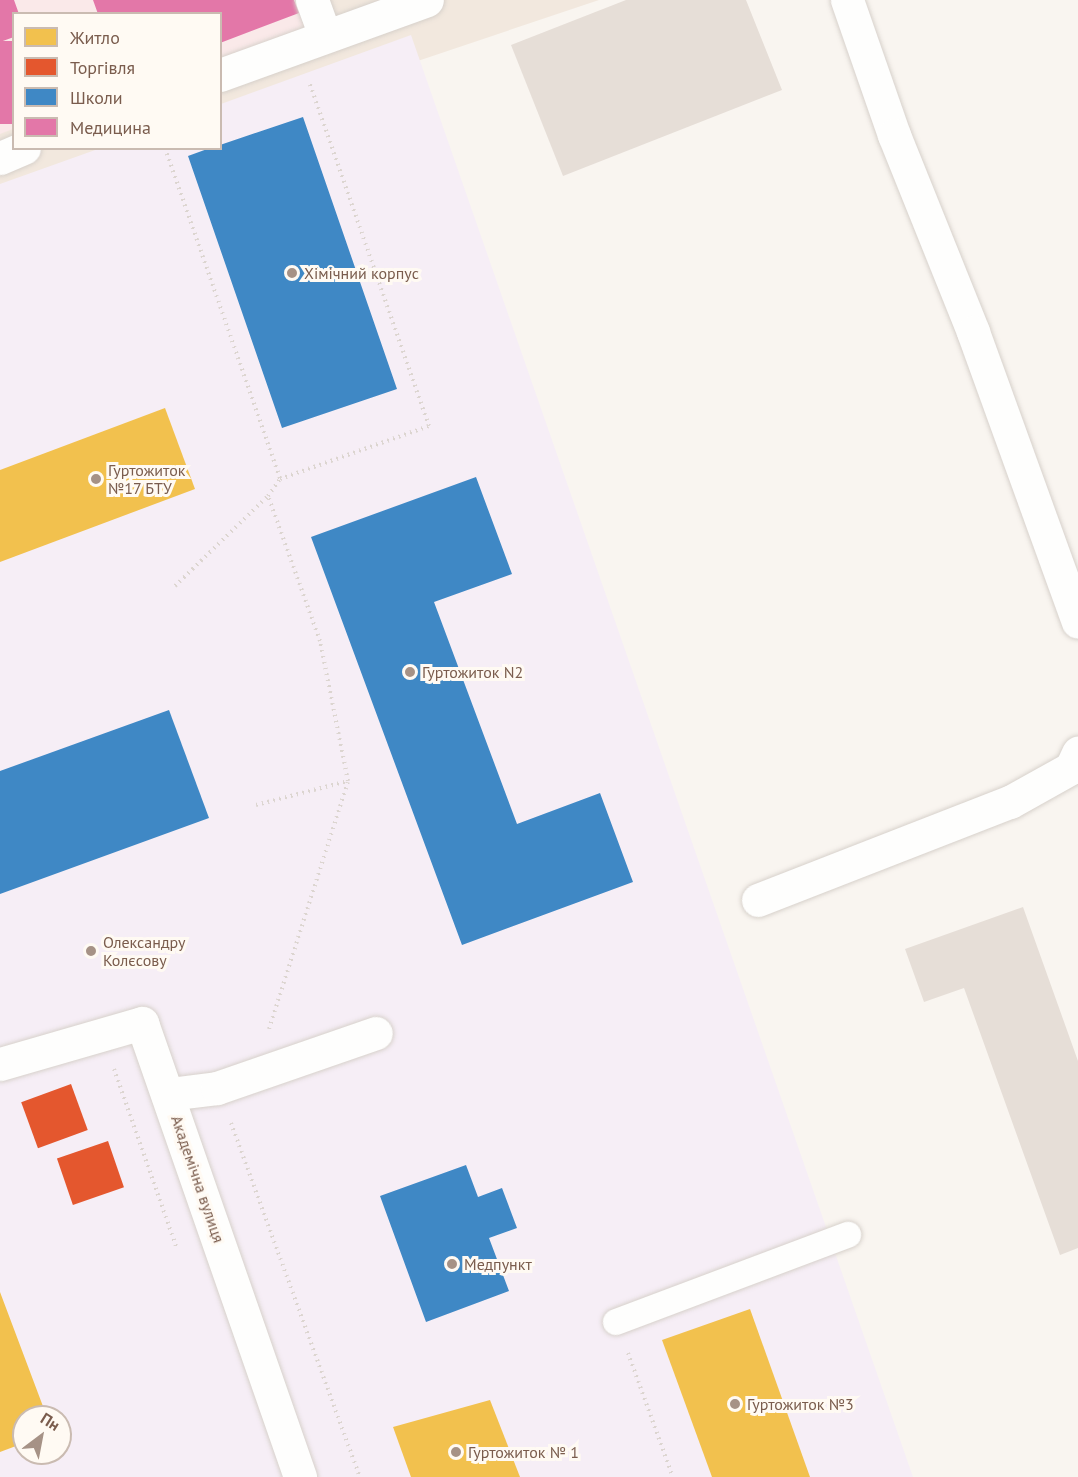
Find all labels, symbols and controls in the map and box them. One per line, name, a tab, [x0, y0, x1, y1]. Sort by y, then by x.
legend	[12, 12, 222, 150]
text: Житло	[70, 26, 120, 49]
text: Торгівля	[70, 56, 135, 79]
text: Школи	[70, 86, 123, 109]
text: Медицина	[70, 116, 151, 139]
place label: Хімічний корпус	[304, 263, 419, 283]
marker: Хімічний корпус	[285, 266, 299, 280]
place label: Гуртожиток №17 БТУ	[108, 460, 185, 498]
marker: Гуртожиток №17 БТУ	[89, 472, 103, 486]
place label: Гуртожиток N2	[422, 662, 523, 682]
marker: Гуртожиток N2	[403, 665, 417, 679]
place label: Олександру Колєсову	[103, 932, 185, 970]
marker: Олександру Колєсову	[84, 944, 98, 958]
street label: Академічна вулиця	[167, 1113, 229, 1245]
place label: Медпункт	[464, 1254, 532, 1274]
marker: Медпункт	[445, 1257, 459, 1271]
place label: Гуртожиток №3	[747, 1394, 854, 1414]
marker: Гуртожиток №3	[728, 1397, 742, 1411]
north arrow	[12, 1405, 72, 1465]
text: Пн	[37, 1408, 64, 1435]
place label: Гуртожиток № 1	[468, 1442, 579, 1462]
marker: Гуртожиток № 1	[449, 1445, 463, 1459]

